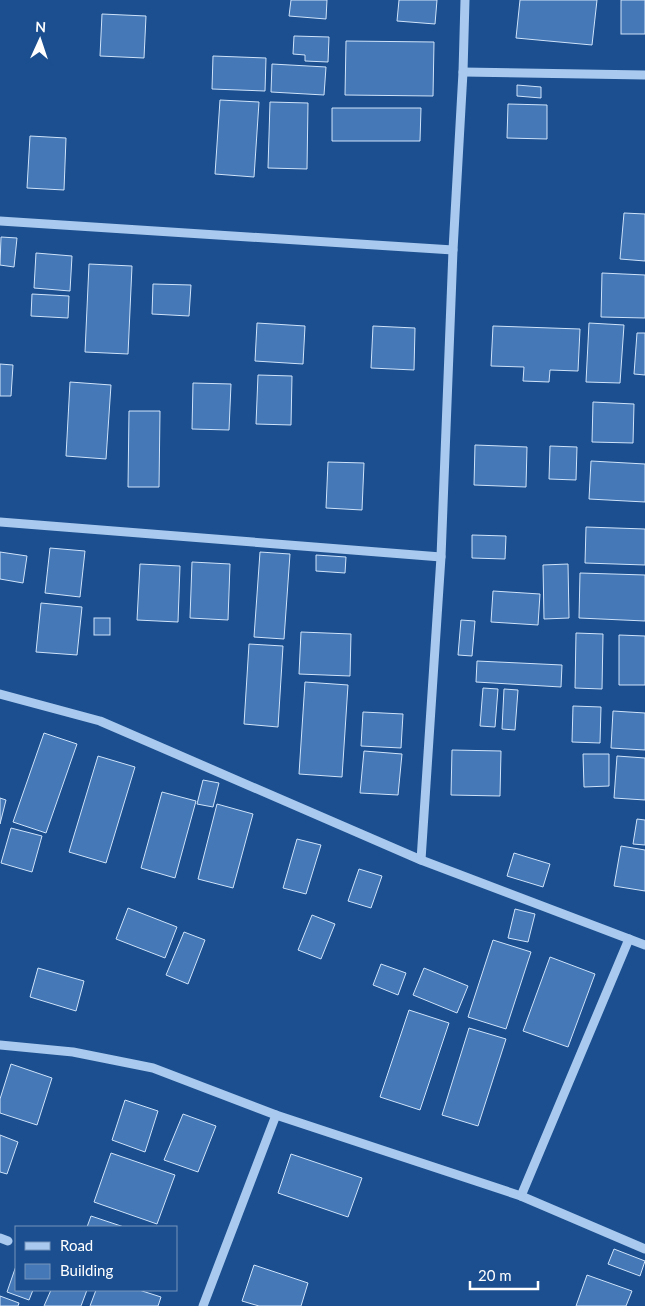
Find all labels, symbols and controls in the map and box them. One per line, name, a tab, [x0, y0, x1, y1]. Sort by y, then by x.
north arrow	[15, 15, 65, 65]
text: N	[35, 18, 47, 35]
legend	[15, 1226, 178, 1291]
text: Road	[60, 1236, 93, 1254]
scale bar	[470, 1258, 538, 1290]
text: Building	[60, 1261, 113, 1279]
text: 20 m	[478, 1266, 512, 1284]

